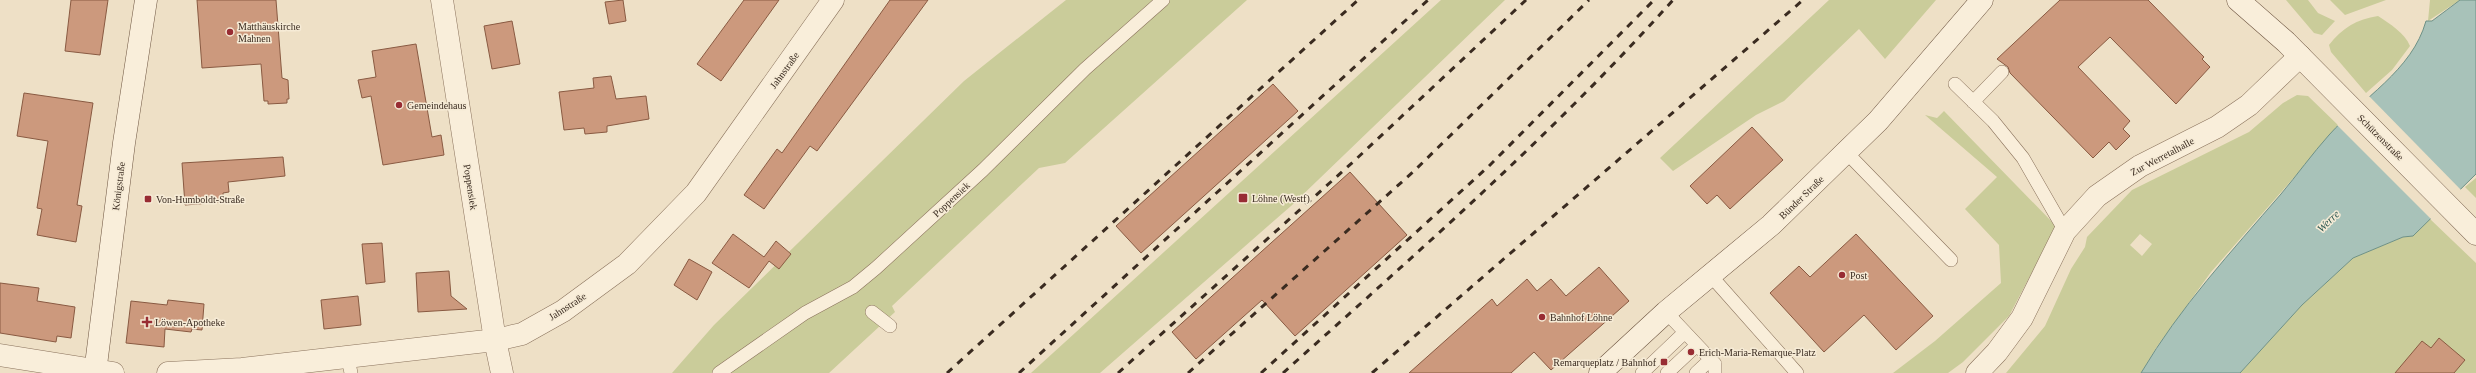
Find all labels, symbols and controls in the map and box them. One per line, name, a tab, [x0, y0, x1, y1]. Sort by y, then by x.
place label: Matthäuskirche Mahnen	[238, 21, 301, 44]
marker: Matthäuskirche Mahnen	[225, 27, 235, 37]
street label: Jahnstraße	[768, 50, 802, 91]
marker: Gemeindehaus	[394, 100, 404, 110]
place label: Gemeindehaus	[407, 100, 467, 111]
street label: Schützenstraße	[2355, 112, 2406, 163]
street label: Zur Werretalhalle	[2129, 135, 2196, 178]
street label: Königstraße	[110, 161, 127, 211]
street label: Poppensiek	[461, 163, 480, 211]
street label: Bünder Straße	[1777, 173, 1826, 221]
street label: Poppensiek	[931, 180, 972, 219]
marker: Löhne (Westf)	[1237, 192, 1249, 204]
place label: Löhne (Westf)	[1252, 193, 1310, 205]
marker: Von-Humboldt-Straße	[143, 194, 153, 204]
place label: Von-Humboldt-Straße	[156, 194, 245, 205]
water label: Werre	[2314, 208, 2342, 234]
marker: Post	[1837, 270, 1847, 280]
place label: Post	[1850, 270, 1867, 281]
street label: Jahnstraße	[547, 290, 588, 323]
marker: Bahnhof Löhne	[1537, 312, 1547, 322]
place label: Bahnhof Löhne	[1550, 312, 1613, 323]
marker: Löwen-Apotheke	[142, 317, 152, 327]
place label: Löwen-Apotheke	[155, 317, 226, 328]
marker: Erich-Maria-Remarque-Platz	[1686, 347, 1696, 357]
place label: Erich-Maria-Remarque-Platz	[1699, 347, 1816, 358]
place label: Remarqueplatz / Bahnhof	[1553, 357, 1657, 368]
marker: Remarqueplatz / Bahnhof	[1659, 357, 1669, 367]

